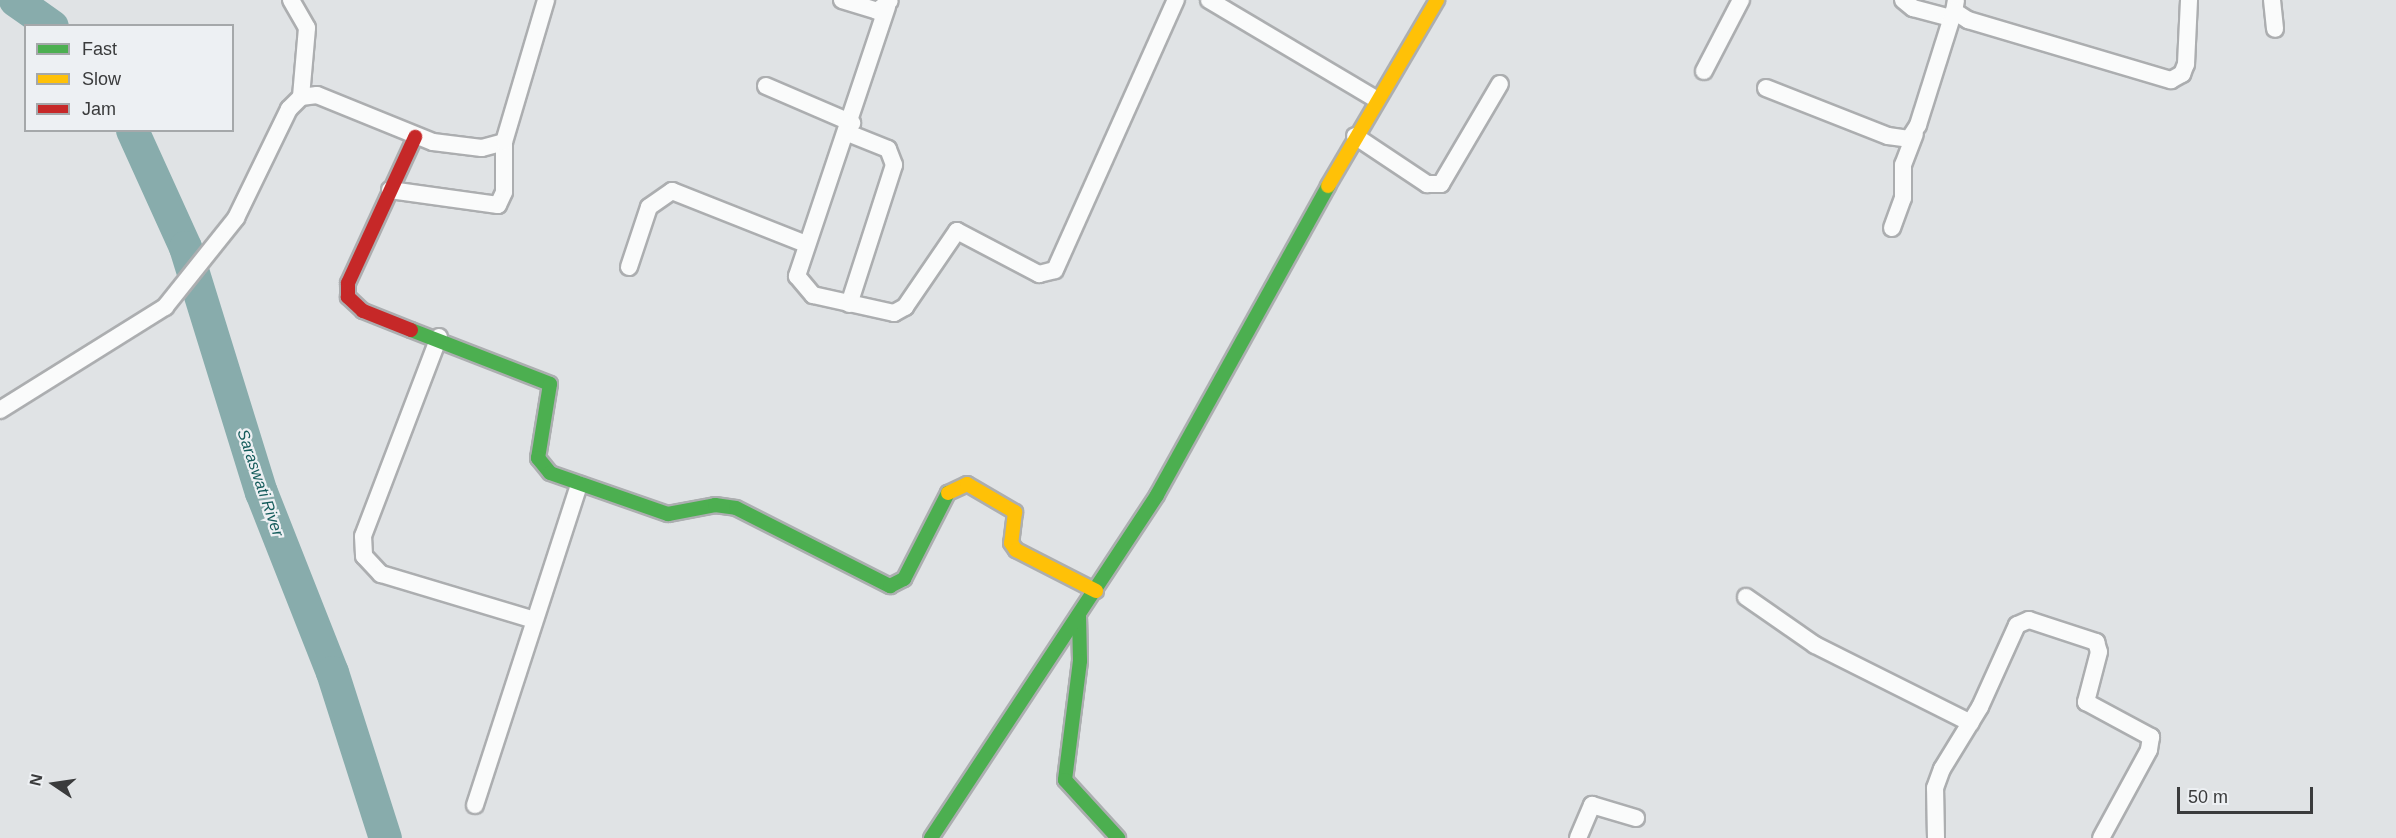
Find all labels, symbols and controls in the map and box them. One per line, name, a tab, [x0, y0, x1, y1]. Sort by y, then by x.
legend	[24, 24, 234, 132]
text: Fast	[82, 39, 117, 59]
text: Slow	[82, 69, 121, 89]
text: Jam	[82, 99, 116, 119]
water label: Saraswati River	[233, 427, 287, 539]
north arrow	[24, 754, 84, 814]
text: N	[26, 772, 46, 787]
scale bar	[2180, 775, 2316, 813]
text: 50 m	[2188, 787, 2228, 807]

